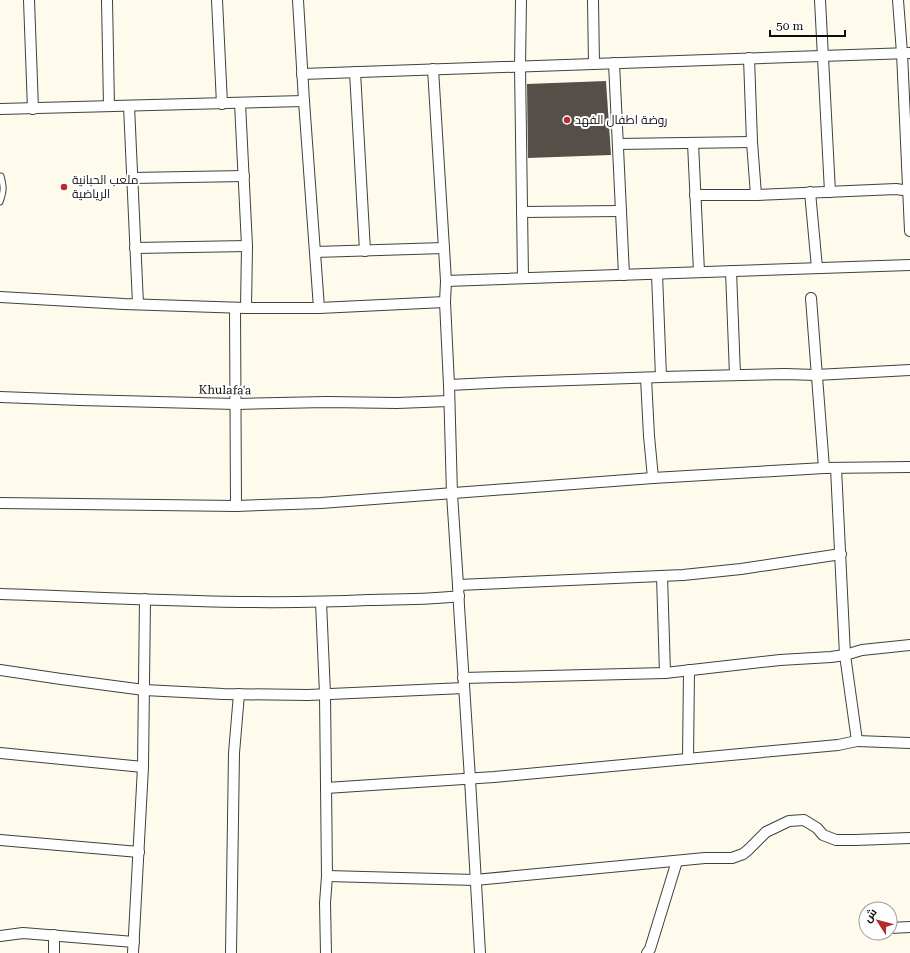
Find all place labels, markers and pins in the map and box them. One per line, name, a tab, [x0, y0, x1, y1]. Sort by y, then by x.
place label: روضة اطفال الفهد	[575, 113, 667, 127]
marker: روضة اطفال الفهد	[562, 115, 572, 125]
place label: ملعب الحبانية الرياضية	[72, 173, 138, 201]
marker: ملعب الحبانية الرياضية	[59, 182, 69, 192]

